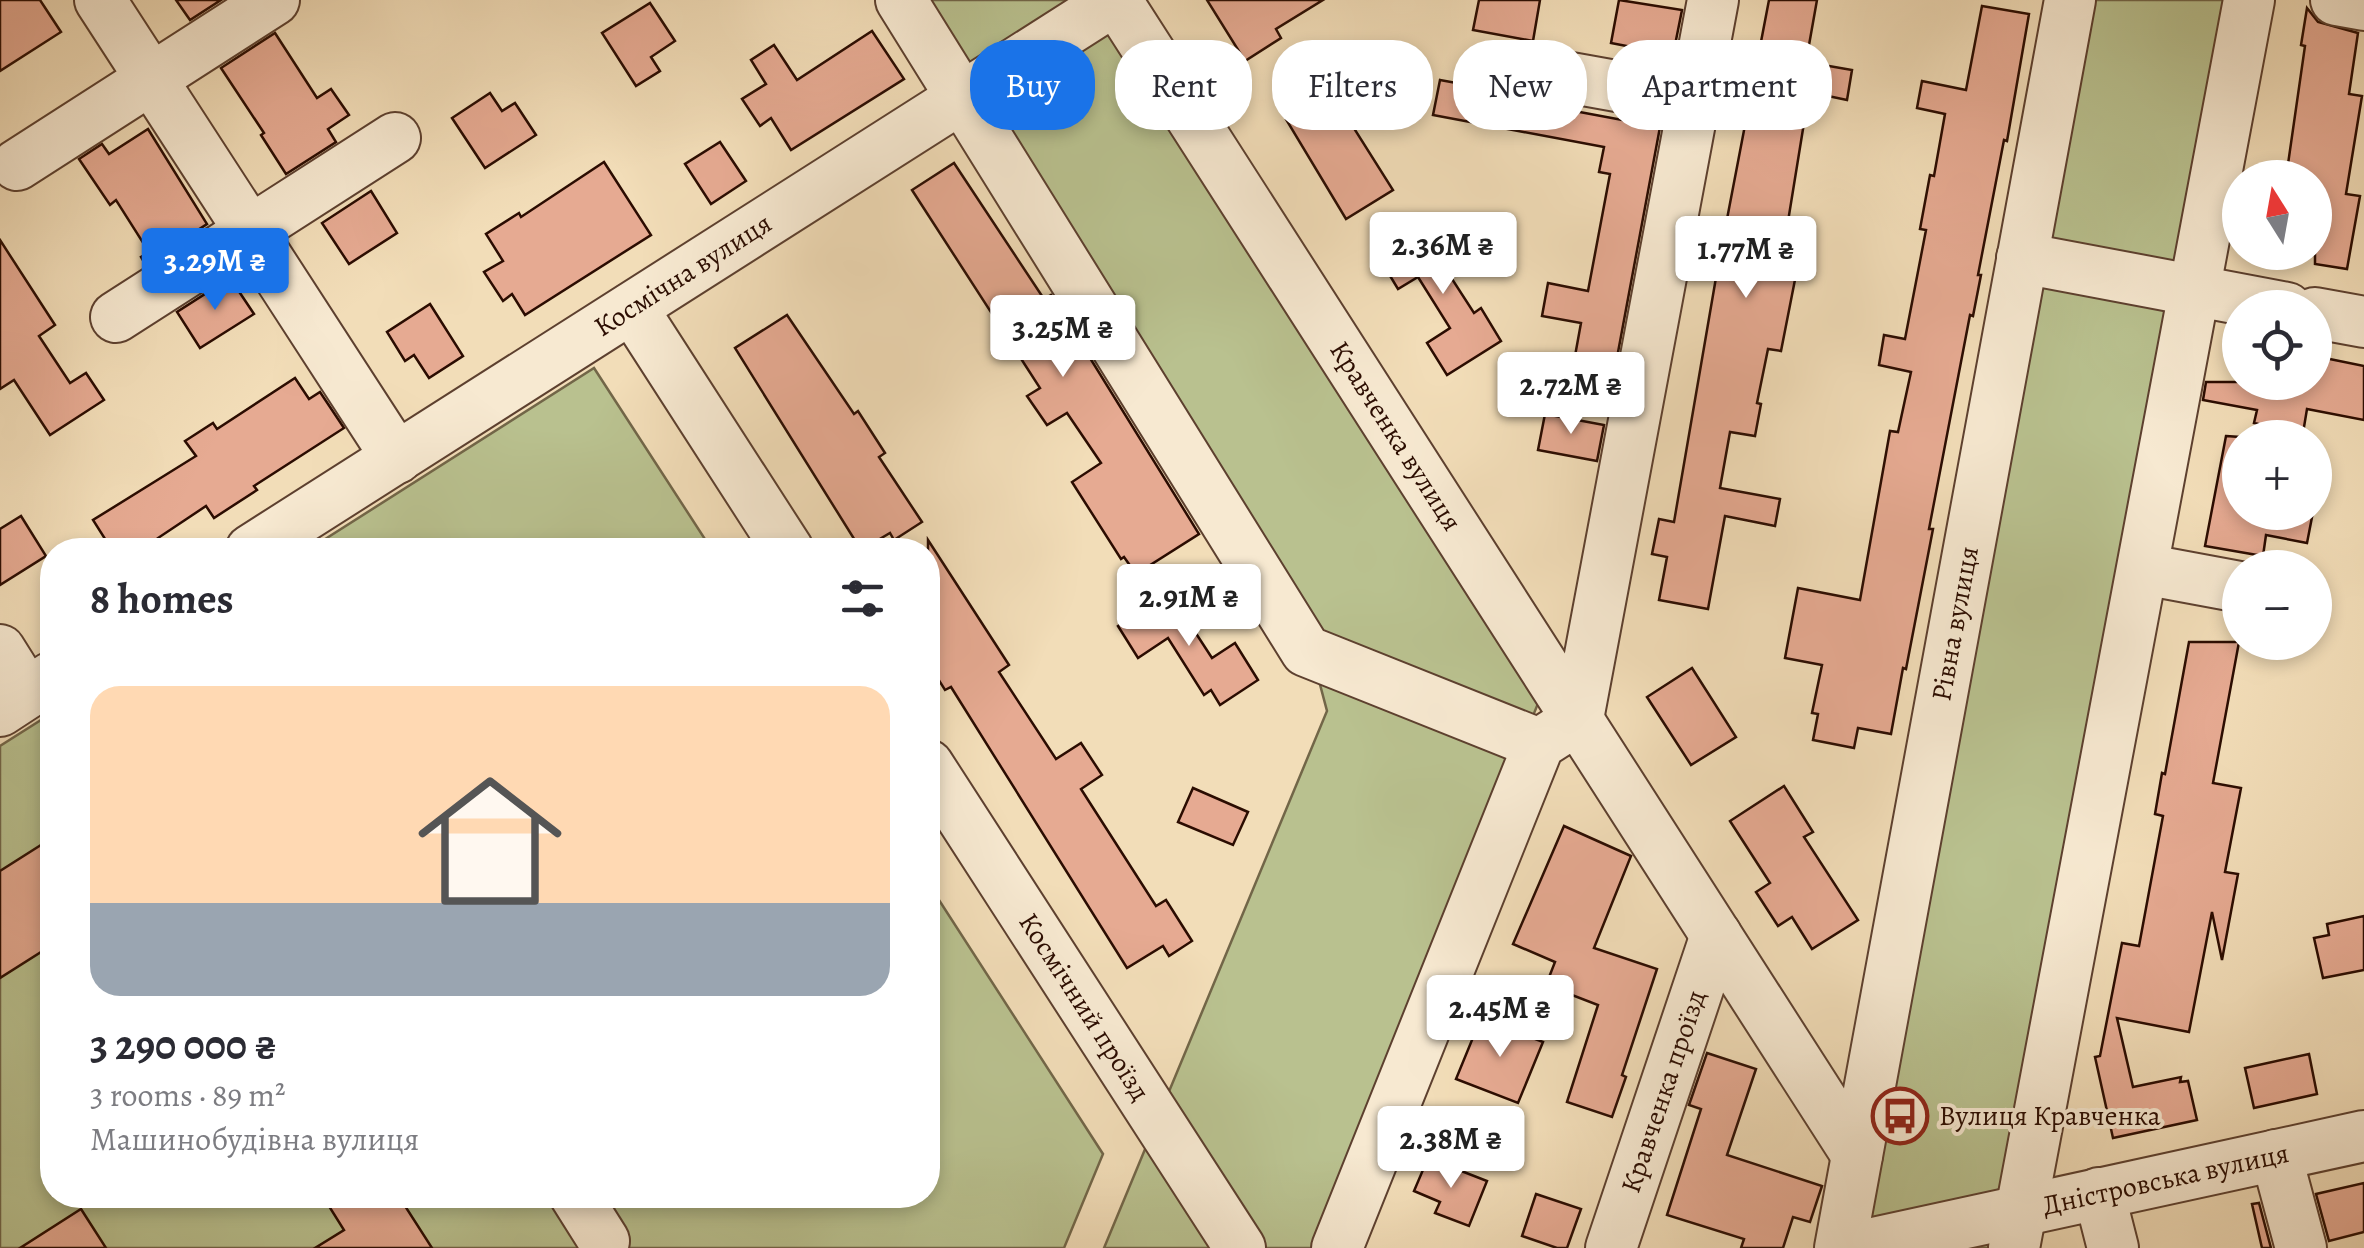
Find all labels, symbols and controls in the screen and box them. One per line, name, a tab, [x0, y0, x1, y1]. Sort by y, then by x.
chip: Buy	[970, 40, 1095, 130]
chip: Rent	[1115, 40, 1252, 130]
chip: Filters	[1272, 40, 1433, 130]
chip: New	[1453, 40, 1587, 130]
chip: Apartment	[1607, 40, 1832, 130]
north arrow	[2222, 160, 2332, 270]
map controls	[2222, 160, 2332, 660]
street label: Космічна вулиця	[587, 204, 779, 346]
pin: 2.36M ₴	[1351, 212, 1535, 297]
pin: 1.77M ₴	[1654, 216, 1838, 301]
text: 2.36M ₴	[1392, 222, 1494, 266]
text: 1.77M ₴	[1697, 226, 1795, 270]
pin: 3.29M ₴	[123, 228, 307, 313]
text: 3.29M ₴	[164, 238, 266, 282]
button: locate	[2222, 290, 2332, 400]
pin: 3.25M ₴	[971, 295, 1155, 380]
text: 3.25M ₴	[1012, 305, 1114, 349]
street label: Кравченка вулиця	[1321, 334, 1471, 538]
pin: 2.72M ₴	[1479, 352, 1663, 437]
text: 2.72M ₴	[1519, 362, 1623, 406]
button: +	[2222, 420, 2332, 530]
street label: Рівна вулиця	[1922, 543, 1988, 704]
button: −	[2222, 550, 2332, 660]
pin: 2.91M ₴	[1097, 564, 1281, 649]
text: 8 homes	[90, 570, 234, 627]
icon: filters	[835, 571, 890, 626]
text: 2.91M ₴	[1139, 574, 1239, 618]
icon: home	[400, 751, 580, 931]
street label: Космічний проїзд	[1010, 906, 1159, 1108]
pin: 2.45M ₴	[1408, 975, 1592, 1060]
text: 2.45M ₴	[1449, 985, 1551, 1029]
street label: Кравченка проїзд	[1612, 985, 1715, 1198]
text: 3 290 000 ₴	[90, 1016, 277, 1073]
text: 3 rooms · 89 m²	[90, 1073, 286, 1117]
bus stop icon: Вулиця Кравченка	[1870, 1086, 1930, 1146]
place label: Вулиця Кравченка	[1939, 1097, 2161, 1135]
pin: 2.38M ₴	[1359, 1106, 1543, 1191]
text: 2.38M ₴	[1399, 1116, 1503, 1160]
text: Машинобудівна вулиця	[90, 1117, 419, 1161]
street label: Дністровська вулиця	[2039, 1134, 2292, 1225]

